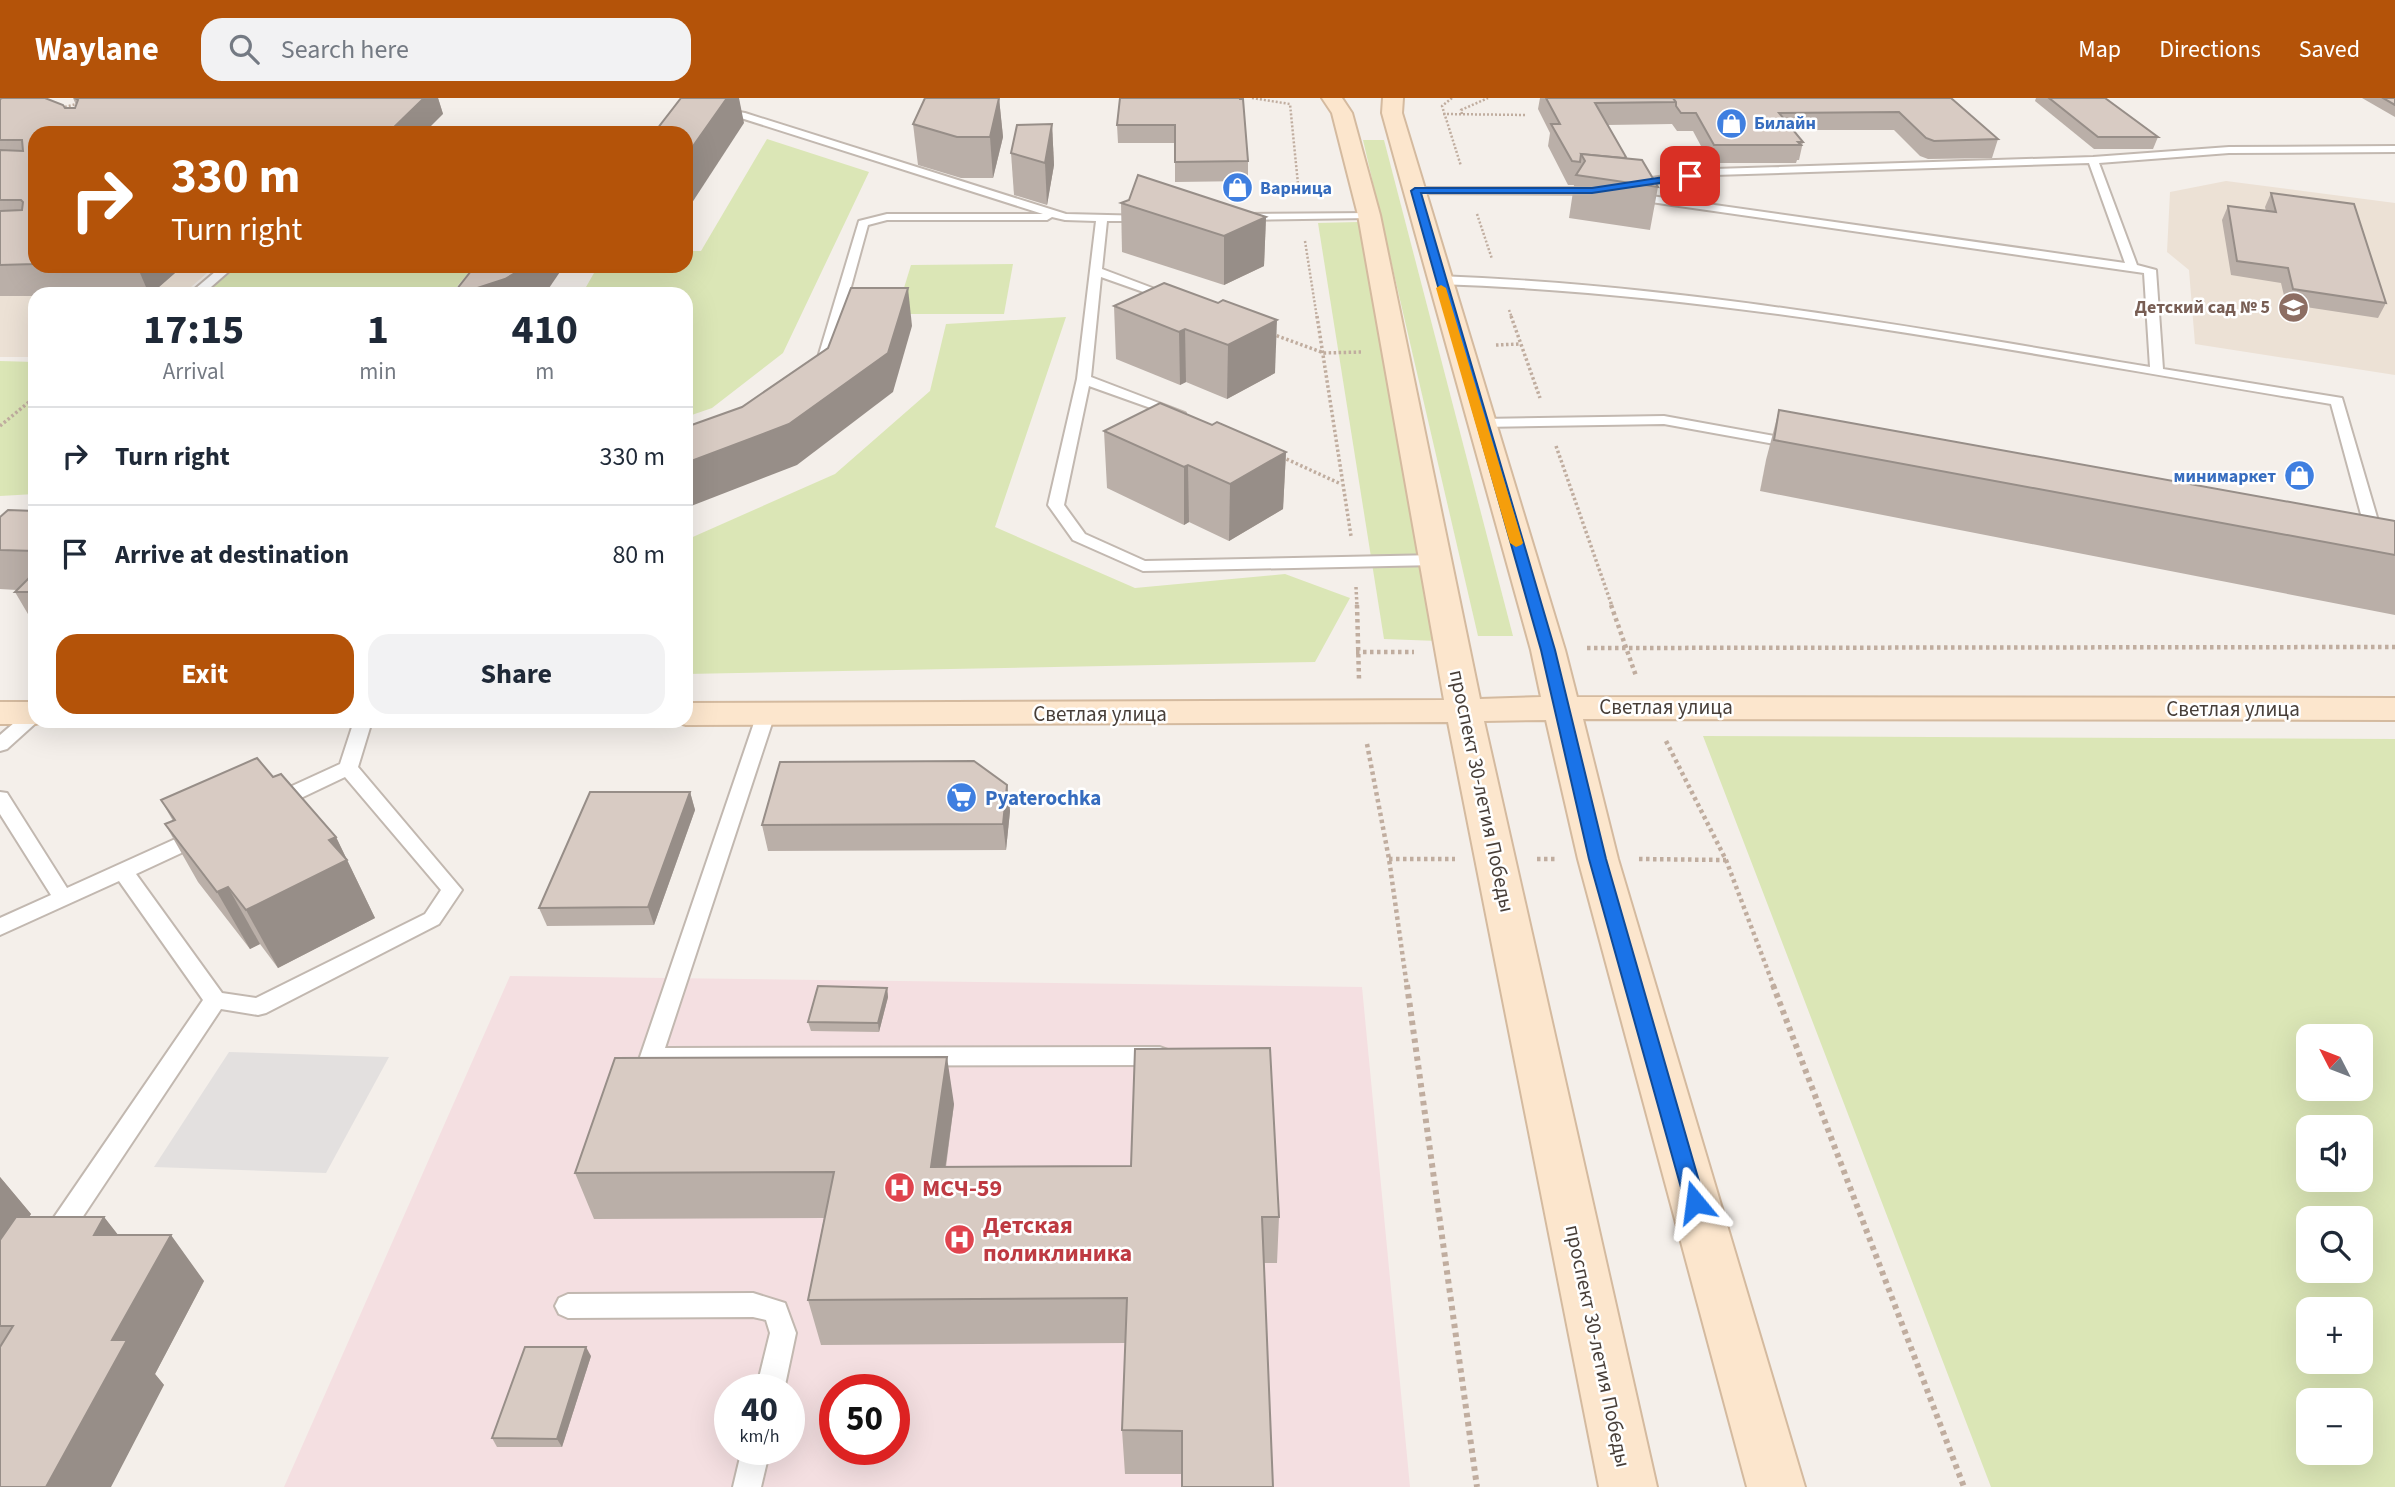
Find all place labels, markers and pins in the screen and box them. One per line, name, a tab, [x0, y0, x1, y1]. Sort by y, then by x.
shop icon: Билайн	[1714, 106, 1748, 140]
place label: Билайн	[1754, 111, 1816, 136]
pin	[1660, 146, 1720, 206]
shop icon: Варница	[1220, 171, 1254, 205]
place label: Варница	[1260, 176, 1332, 201]
school or university icon: Детский сад № 5	[2276, 290, 2310, 324]
place label: Детский сад № 5	[2135, 295, 2270, 320]
shop icon: минимаркет	[2282, 459, 2316, 493]
place label: минимаркет	[2174, 464, 2276, 489]
supermarket icon: Pyaterochka	[945, 781, 979, 815]
place label: Pyaterochka	[985, 783, 1101, 813]
hospital icon: МСЧ-59	[882, 1171, 916, 1205]
place label: МСЧ-59	[922, 1171, 1002, 1206]
place label: Детская поликлиника	[983, 1208, 1132, 1271]
hospital icon: Детская поликлиника	[943, 1222, 977, 1256]

